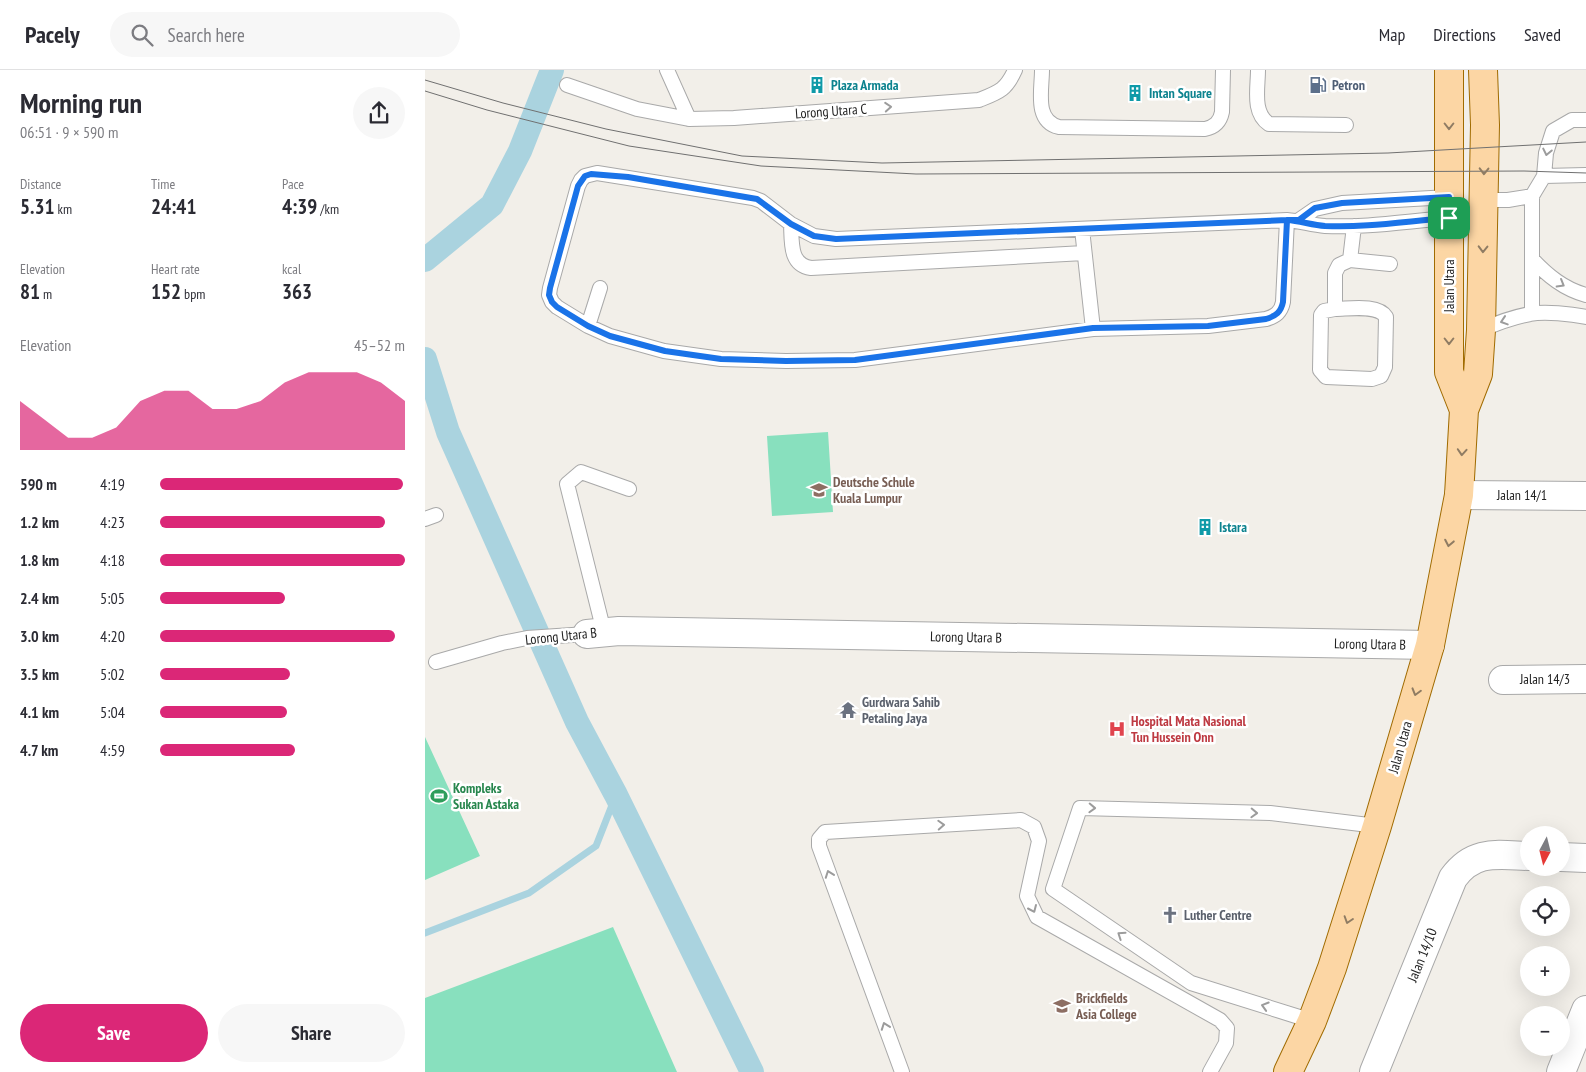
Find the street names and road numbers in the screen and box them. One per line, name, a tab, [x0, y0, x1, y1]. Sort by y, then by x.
street label: Lorong Utara C	[795, 99, 868, 122]
street label: Jalan Utara	[1440, 259, 1458, 314]
street label: Jalan 14/1	[1496, 486, 1547, 504]
street label: Lorong Utara B	[524, 623, 598, 649]
street label: Lorong Utara B	[930, 627, 1002, 647]
street label: Lorong Utara B	[1334, 634, 1406, 654]
street label: Jalan 14/3	[1519, 670, 1570, 688]
street label: Jalan Utara	[1384, 719, 1416, 776]
street label: Jalan 14/10	[1403, 926, 1441, 985]

